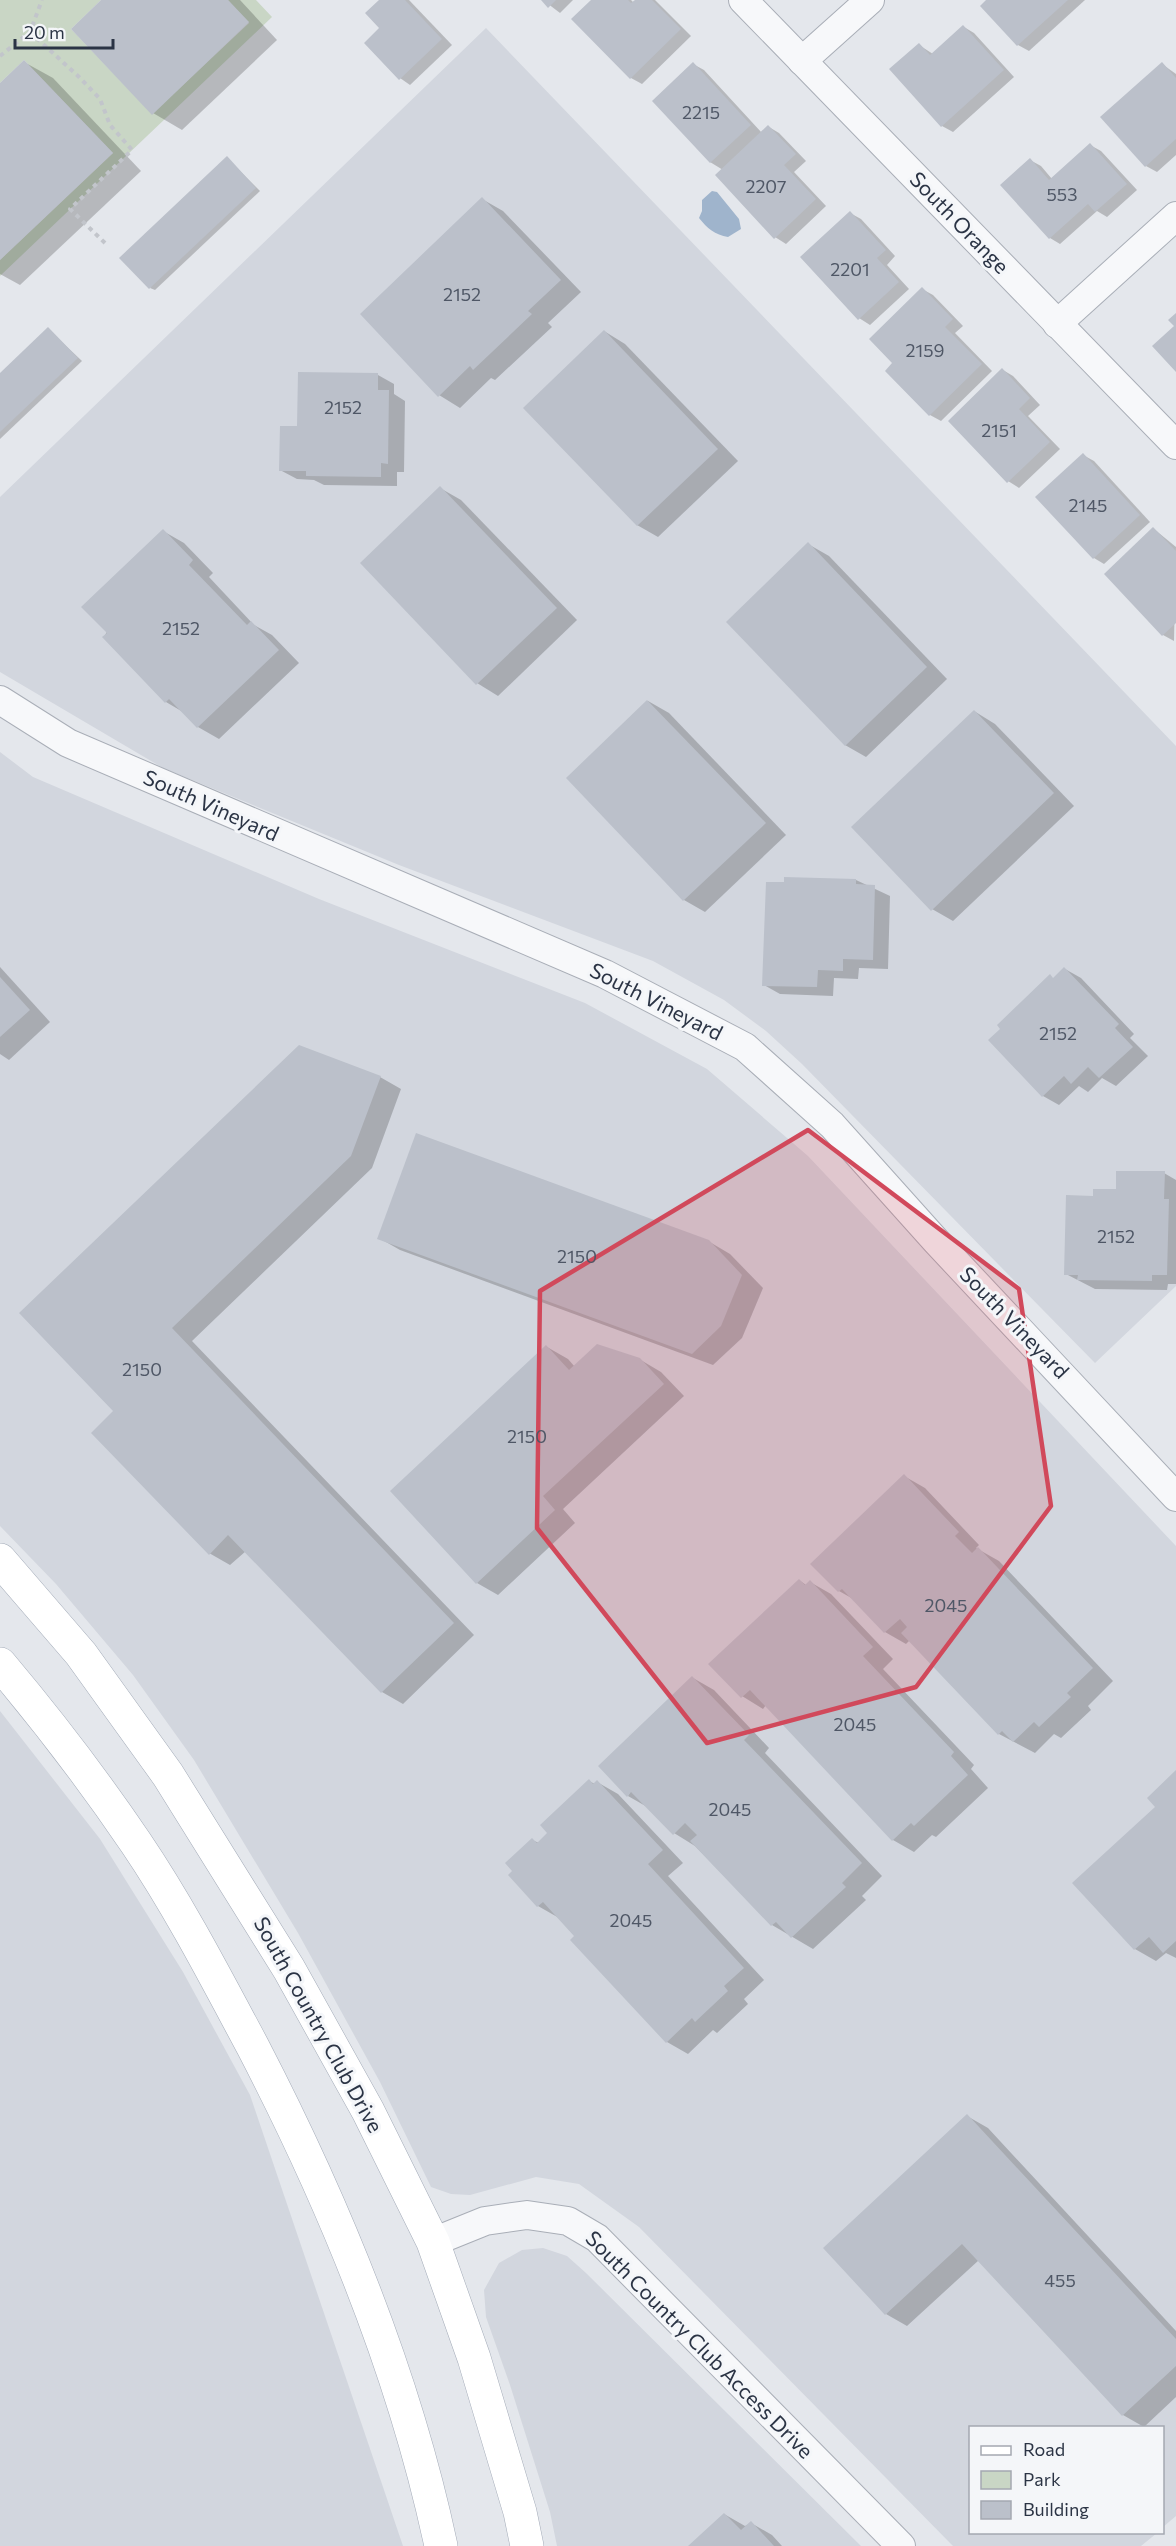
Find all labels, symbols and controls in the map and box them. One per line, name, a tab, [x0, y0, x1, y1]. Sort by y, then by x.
scale bar	[15, 12, 112, 50]
text: 20 m	[24, 21, 65, 43]
house number: 2215	[682, 101, 720, 123]
street label: South Orange	[905, 166, 1015, 278]
house number: 2207	[745, 175, 787, 197]
house number: 553	[1047, 183, 1077, 205]
house number: 2201	[830, 258, 870, 280]
house number: 2152	[443, 283, 481, 305]
house number: 2159	[906, 339, 944, 361]
house number: 2152	[324, 396, 362, 418]
house number: 2151	[981, 419, 1017, 441]
house number: 2145	[1069, 494, 1107, 516]
house number: 2152	[162, 617, 200, 639]
street label: South Vineyard	[140, 764, 283, 846]
street label: South Vineyard	[586, 956, 727, 1045]
house number: 2152	[1039, 1022, 1077, 1044]
house number: 2152	[1097, 1225, 1135, 1247]
house number: 2150	[557, 1245, 597, 1267]
street label: South Vineyard	[955, 1261, 1075, 1383]
house number: 2150	[122, 1358, 162, 1380]
house number: 2150	[507, 1425, 547, 1447]
house number: 2045	[925, 1594, 967, 1616]
house number: 2045	[834, 1713, 876, 1735]
house number: 2045	[709, 1798, 751, 1820]
house number: 2045	[610, 1909, 652, 1931]
street label: South Country Club Drive	[250, 1912, 389, 2136]
street label: South Country Club Access Drive	[581, 2225, 819, 2463]
house number: 455	[1044, 2269, 1076, 2291]
legend	[969, 2426, 1164, 2534]
text: Road	[1023, 2438, 1065, 2460]
text: Park	[1023, 2468, 1061, 2490]
text: Building	[1023, 2498, 1089, 2520]

